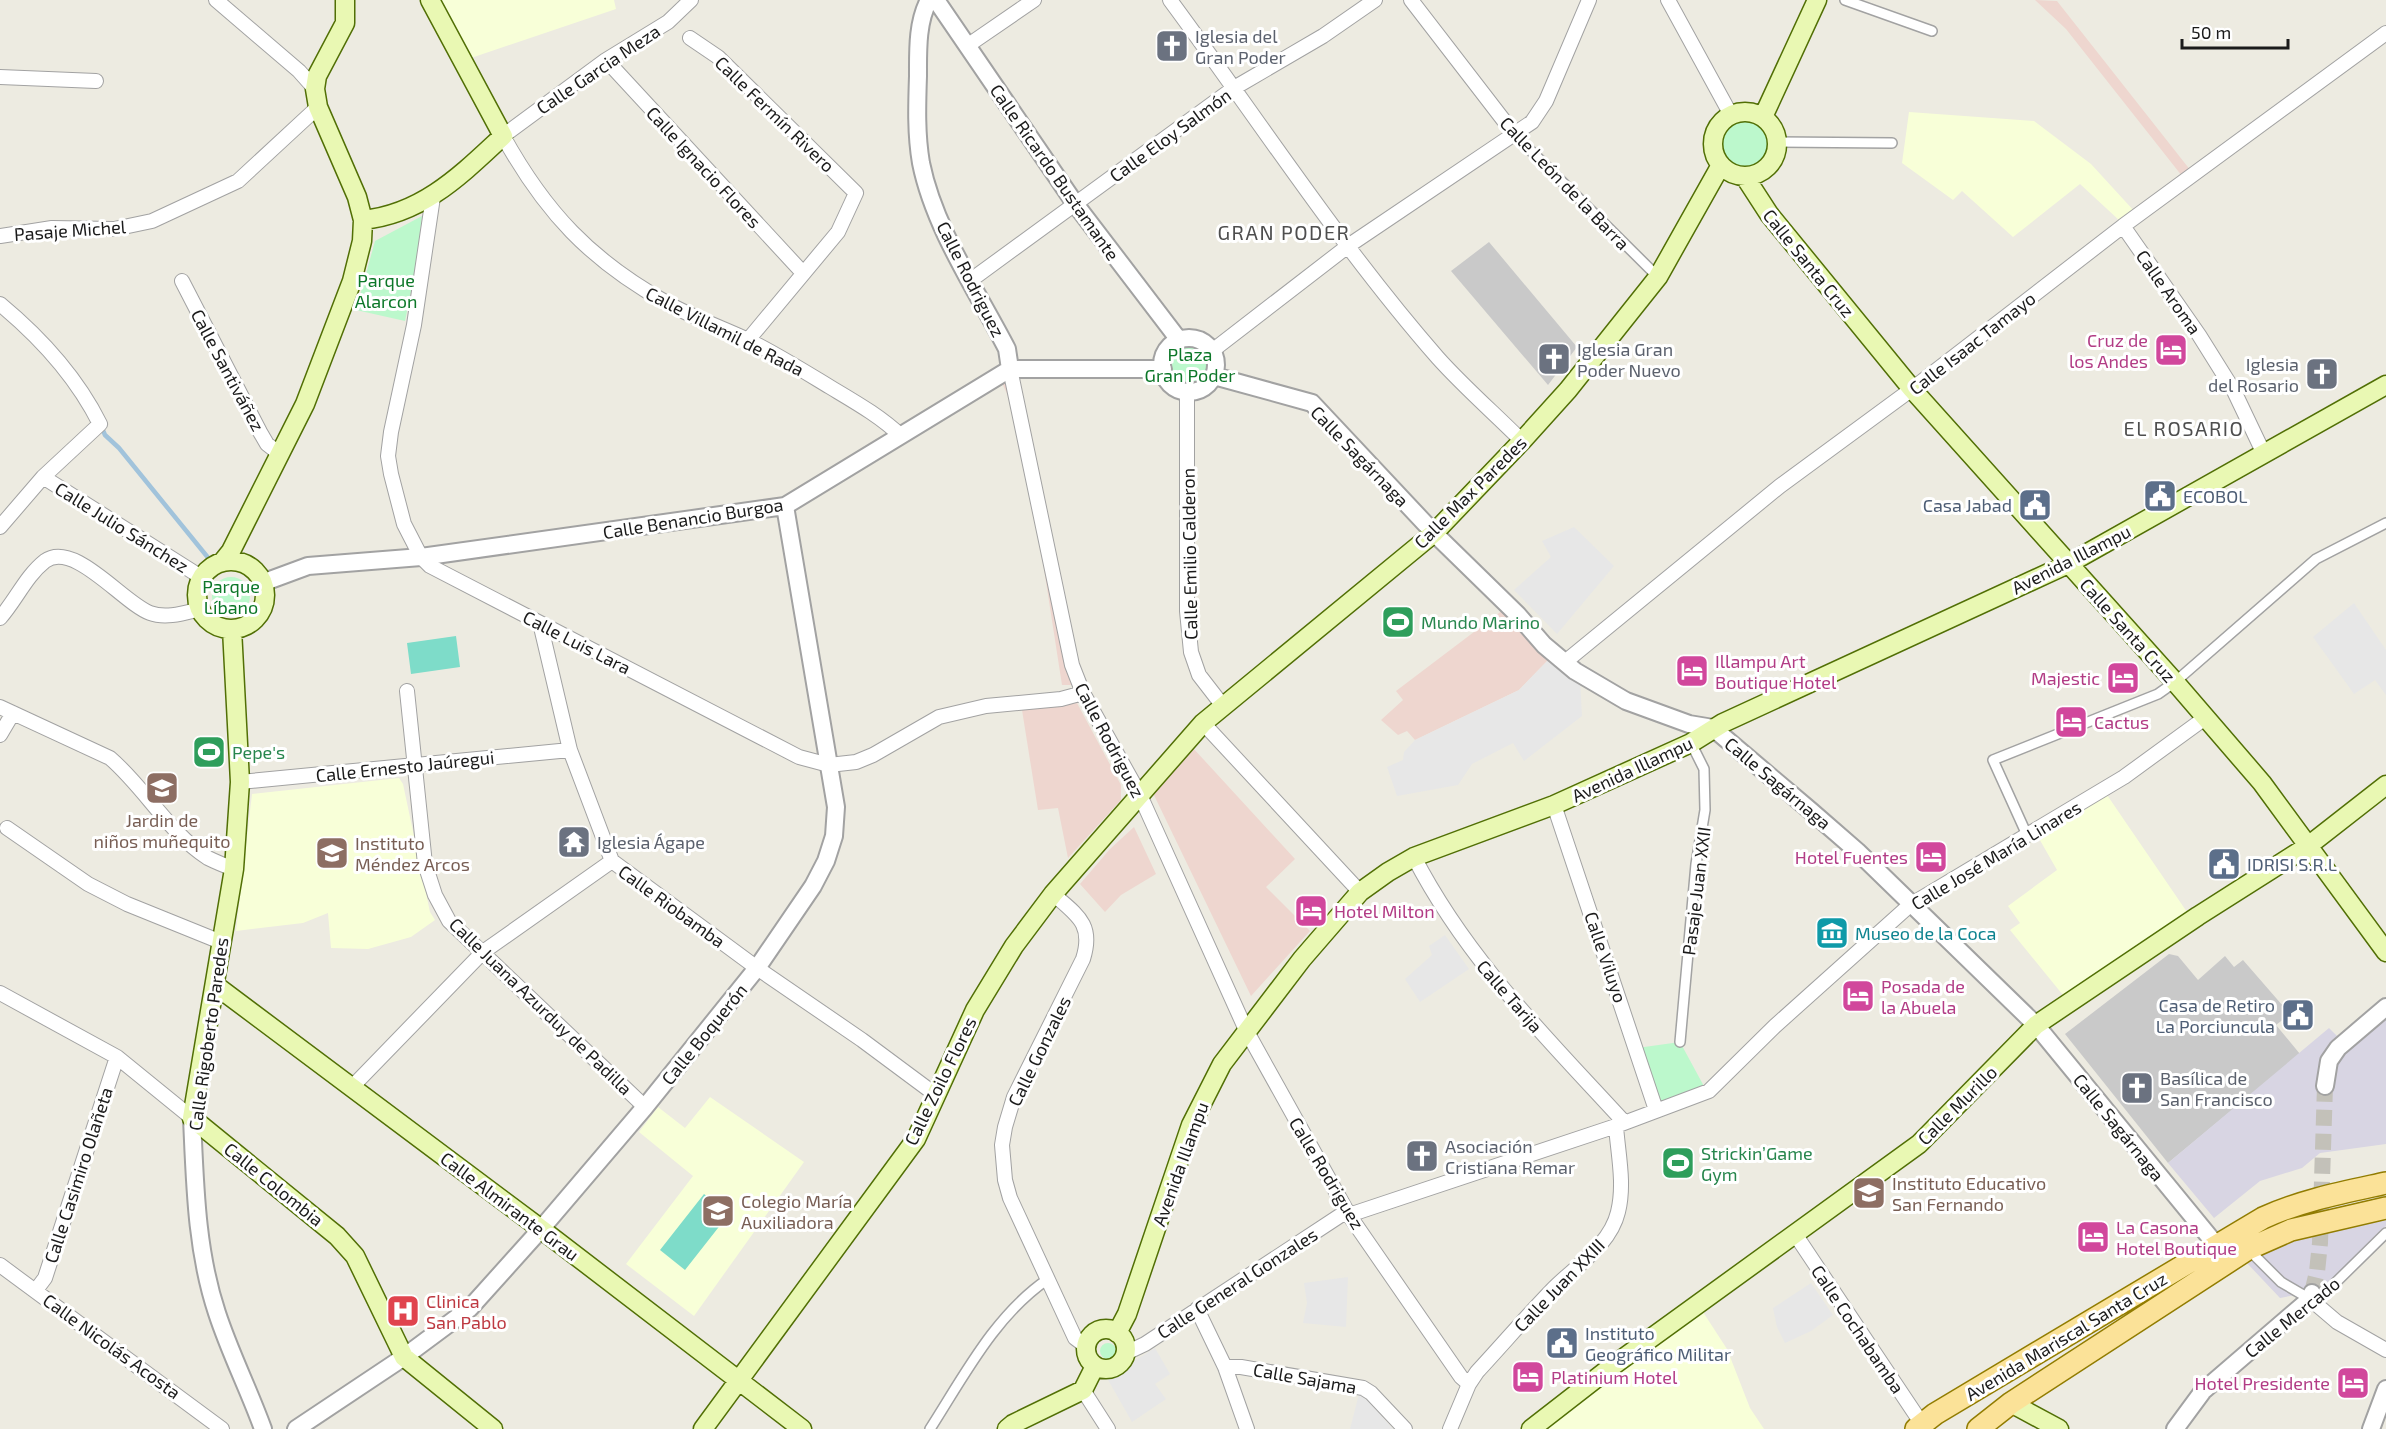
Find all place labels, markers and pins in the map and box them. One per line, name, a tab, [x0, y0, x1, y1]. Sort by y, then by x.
place label: Iglesia del Gran Poder	[1195, 25, 1286, 68]
church icon: Iglesia del Gran Poder	[1154, 28, 1190, 64]
place label: Cruz de los Andes	[2069, 329, 2148, 372]
hotel icon: Cruz de los Andes	[2153, 332, 2189, 368]
place label: Iglesia Gran Poder Nuevo	[1577, 338, 1681, 381]
church icon: Iglesia Gran Poder Nuevo	[1536, 341, 1572, 377]
place label: Iglesia del Rosario	[2208, 353, 2299, 396]
church icon: Iglesia del Rosario	[2304, 356, 2340, 392]
public building icon: ECOBOL	[2142, 478, 2178, 514]
place label: ECOBOL	[2183, 485, 2248, 507]
public building icon: Casa Jabad	[2017, 487, 2053, 523]
place label: Casa Jabad	[1923, 494, 2012, 516]
sports icon: Mundo Marino	[1380, 604, 1416, 640]
place label: Mundo Marino	[1421, 611, 1540, 633]
place label: Illampu Art Boutique Hotel	[1715, 650, 1837, 693]
hotel icon: Illampu Art Boutique Hotel	[1674, 653, 1710, 689]
hotel icon: Majestic	[2105, 660, 2141, 696]
place label: Majestic	[2031, 667, 2100, 689]
hotel icon: Cactus	[2053, 704, 2089, 740]
place label: Cactus	[2094, 711, 2149, 733]
sports icon: Pepe's	[191, 734, 227, 770]
place label: Pepe's	[232, 741, 285, 763]
school or university icon: Jardin de niños muñequito	[144, 770, 180, 806]
place label: Jardin de niños muñequito	[94, 809, 230, 852]
temple icon: Iglesia Ágape	[556, 824, 592, 860]
place label: Iglesia Ágape	[597, 831, 705, 853]
place label: Instituto Méndez Arcos	[355, 832, 470, 875]
school or university icon: Instituto Méndez Arcos	[314, 835, 350, 871]
hotel icon: Hotel Fuentes	[1913, 839, 1949, 875]
place label: Hotel Fuentes	[1795, 846, 1908, 868]
public building icon: IDRISI S.R.L	[2206, 846, 2242, 882]
place label: IDRISI S.R.L	[2247, 853, 2337, 875]
hotel icon: Hotel Milton	[1293, 893, 1329, 929]
place label: Hotel Milton	[1334, 900, 1435, 922]
museum icon: Museo de la Coca	[1814, 915, 1850, 951]
place label: Museo de la Coca	[1855, 922, 1997, 944]
place label: Posada de la Abuela	[1881, 975, 1965, 1018]
hotel icon: Posada de la Abuela	[1840, 978, 1876, 1014]
place label: Casa de Retiro La Porciuncula	[2156, 994, 2275, 1037]
public building icon: Casa de Retiro La Porciuncula	[2280, 997, 2316, 1033]
place label: Basílica de San Francisco	[2160, 1067, 2273, 1110]
church icon: Basílica de San Francisco	[2119, 1070, 2155, 1106]
place label: Asociación Cristiana Remar	[1445, 1135, 1575, 1178]
church icon: Asociación Cristiana Remar	[1404, 1138, 1440, 1174]
place label: Strickin’Game Gym	[1701, 1142, 1813, 1185]
sports icon: Strickin’Game Gym	[1660, 1145, 1696, 1181]
place label: Instituto Educativo San Fernando	[1892, 1172, 2046, 1215]
school or university icon: Instituto Educativo San Fernando	[1851, 1175, 1887, 1211]
place label: Colegio María Auxiliadora	[741, 1190, 853, 1233]
school or university icon: Colegio María Auxiliadora	[700, 1193, 736, 1229]
place label: La Casona Hotel Boutique	[2116, 1216, 2237, 1259]
hotel icon: La Casona Hotel Boutique	[2075, 1219, 2111, 1255]
place label: Clinica San Pablo	[426, 1290, 507, 1333]
hospital icon: Clinica San Pablo	[385, 1293, 421, 1329]
place label: Instituto Geográfico Militar	[1585, 1322, 1731, 1365]
public building icon: Instituto Geográfico Militar	[1544, 1325, 1580, 1361]
hotel icon: Platinium Hotel	[1510, 1359, 1546, 1395]
hotel icon: Hotel Presidente	[2335, 1365, 2371, 1401]
place label: Platinium Hotel	[1551, 1366, 1678, 1388]
place label: Hotel Presidente	[2194, 1372, 2330, 1394]

